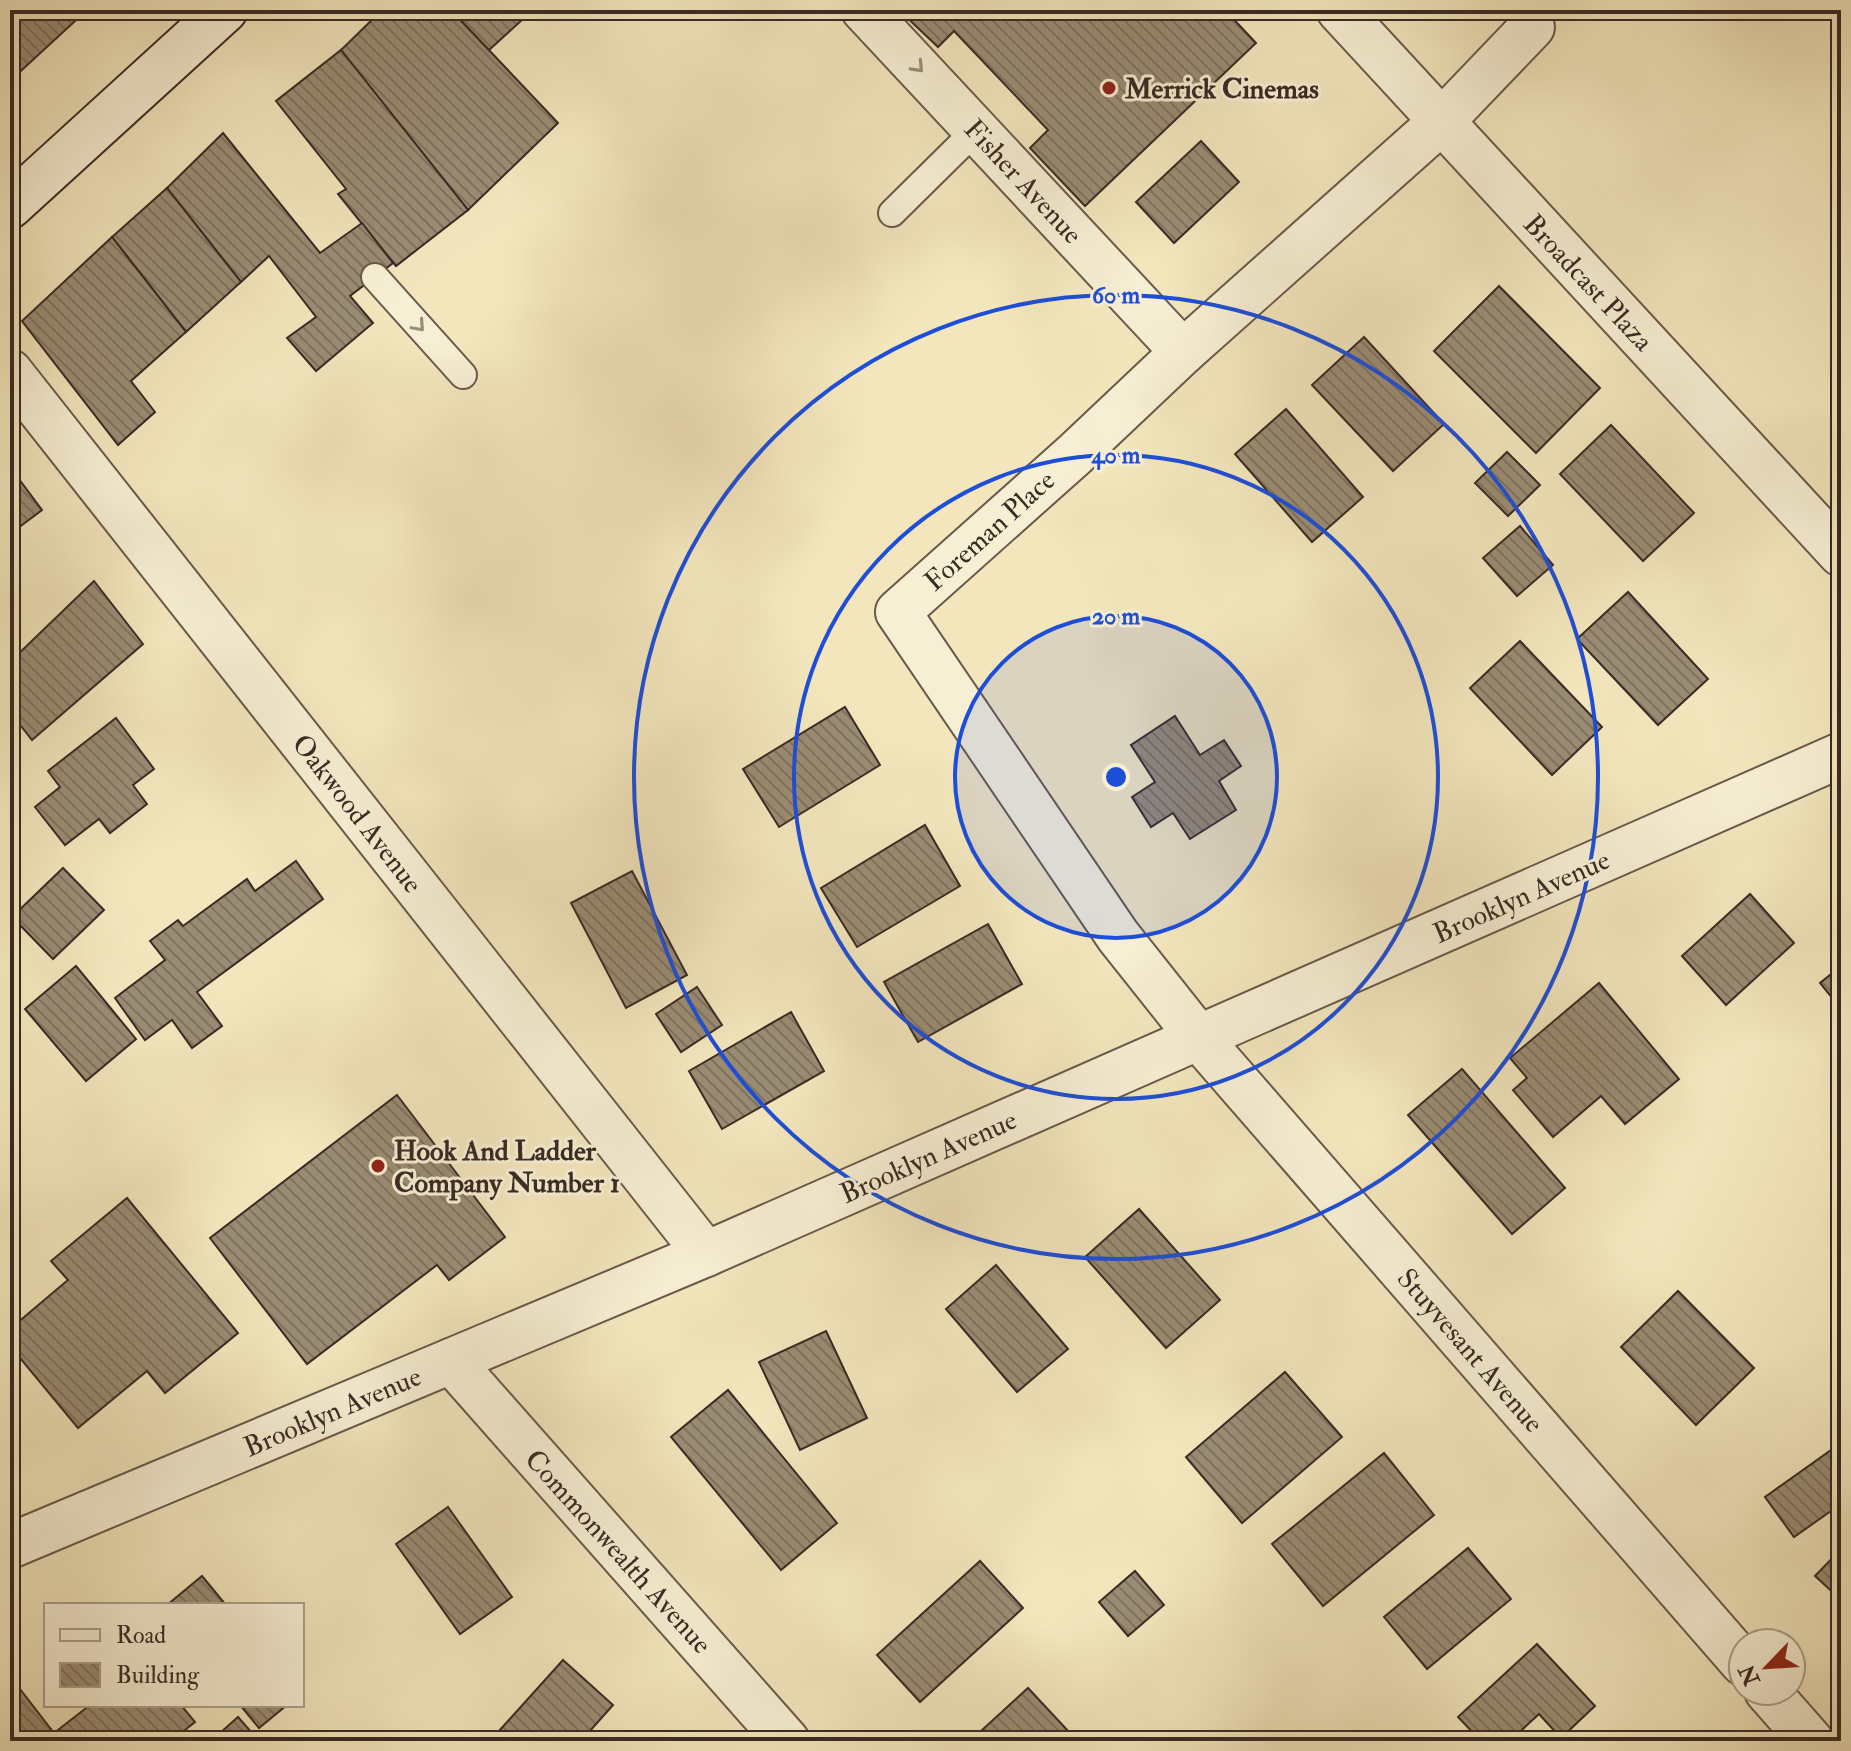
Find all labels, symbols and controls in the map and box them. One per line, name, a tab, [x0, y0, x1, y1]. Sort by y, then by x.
one-way arrow	[908, 58, 923, 72]
place label: Merrick Cinemas	[1124, 72, 1319, 107]
marker: Merrick Cinemas	[1100, 79, 1118, 97]
street label: Fisher Avenue	[956, 112, 1090, 252]
street label: Broadcast Plaza	[1515, 207, 1661, 359]
text: 60 m	[1092, 280, 1140, 311]
one-way arrow	[409, 316, 424, 331]
text: 40 m	[1091, 440, 1141, 471]
street label: Foreman Place	[917, 463, 1063, 599]
text: 20 m	[1092, 601, 1140, 632]
street label: Oakwood Avenue	[284, 727, 430, 901]
centre of rings	[1102, 763, 1130, 791]
street label: Brooklyn Avenue	[1428, 843, 1616, 952]
street label: Brooklyn Avenue	[835, 1103, 1023, 1212]
place label: Hook And Ladder Company Number 1	[394, 1134, 620, 1201]
marker: Hook And Ladder Company Number 1	[369, 1157, 387, 1175]
street label: Stuyvesant Avenue	[1389, 1262, 1551, 1441]
street label: Brooklyn Avenue	[238, 1359, 427, 1466]
street label: Commonwealth Avenue	[517, 1443, 719, 1662]
legend	[44, 1603, 304, 1707]
text: Road	[116, 1620, 166, 1651]
north arrow	[1727, 1627, 1807, 1707]
text: Building	[116, 1660, 200, 1691]
text: N	[1733, 1660, 1767, 1691]

